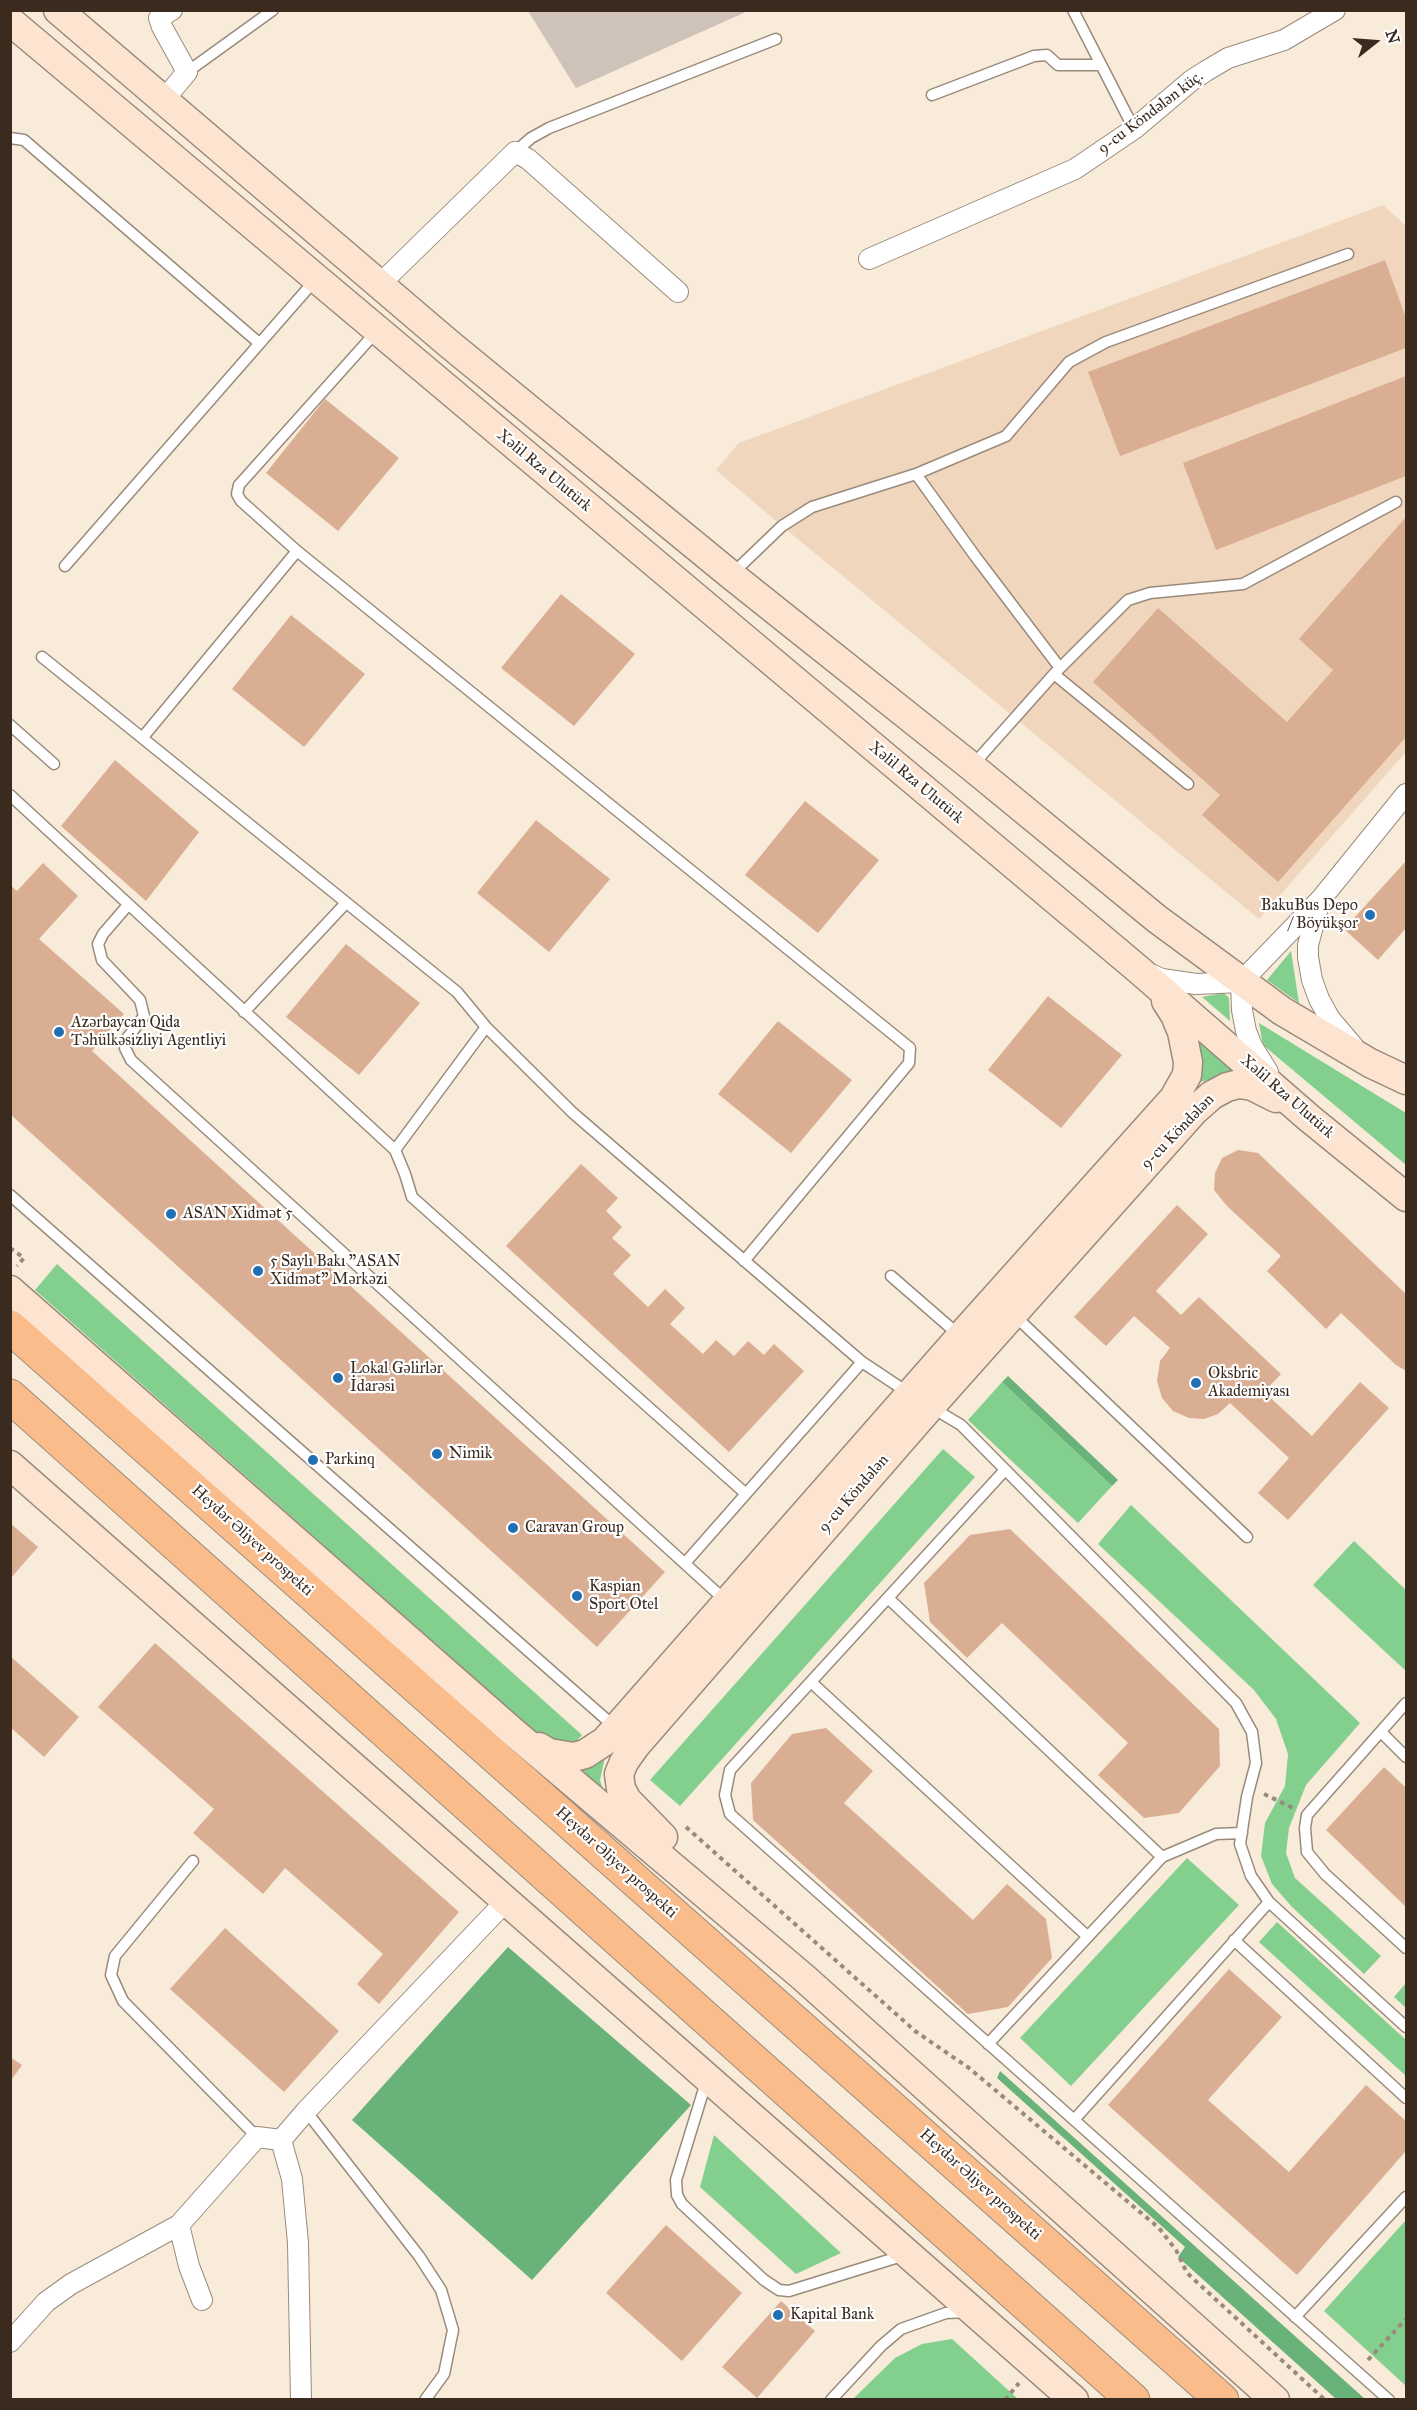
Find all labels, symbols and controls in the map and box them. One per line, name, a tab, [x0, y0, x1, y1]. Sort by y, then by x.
north arrow	[1345, 12, 1405, 72]
text: N	[1382, 27, 1404, 46]
street label: 9-cu Köndələn küç.	[1095, 67, 1207, 159]
street label: Xəlil Rza Ulutürk	[493, 426, 595, 516]
street label: Xəlil Rza Ulutürk	[865, 738, 967, 828]
place label: BakuBus Depo / Böyükşor	[1261, 896, 1358, 934]
marker: BakuBus Depo / Böyükşor	[1363, 908, 1377, 922]
place label: Azərbaycan Qida Təhülkəsizliyi Agentliyi	[71, 1013, 226, 1051]
marker: Azərbaycan Qida Təhülkəsizliyi Agentliyi	[52, 1025, 66, 1039]
street label: Xəlil Rza Ulutürk	[1236, 1051, 1338, 1143]
street label: 9-cu Köndələn	[1137, 1090, 1219, 1174]
place label: ASAN Xidmət 5	[183, 1204, 293, 1224]
marker: ASAN Xidmət 5	[164, 1207, 178, 1221]
place label: 5 Saylı Bakı "ASAN Xidmət" Mərkəzi	[270, 1252, 401, 1290]
marker: 5 Saylı Bakı "ASAN Xidmət" Mərkəzi	[251, 1264, 265, 1278]
place label: Lokal Gəlirlər İdarəsi	[350, 1359, 443, 1397]
place label: Oksbric Akademiyası	[1208, 1364, 1290, 1402]
marker: Lokal Gəlirlər İdarəsi	[331, 1371, 345, 1385]
marker: Oksbric Akademiyası	[1189, 1376, 1203, 1390]
place label: Nimik	[449, 1444, 492, 1464]
marker: Nimik	[430, 1447, 444, 1461]
place label: Parkinq	[325, 1450, 375, 1470]
street label: 9-cu Köndələn	[815, 1451, 893, 1537]
marker: Parkinq	[306, 1453, 320, 1467]
street label: Heydər Əliyev prospekti	[187, 1481, 317, 1601]
place label: Caravan Group	[525, 1518, 624, 1538]
marker: Caravan Group	[506, 1521, 520, 1535]
place label: Kaspian Sport Otel	[589, 1577, 658, 1615]
marker: Kaspian Sport Otel	[570, 1589, 584, 1603]
street label: Heydər Əliyev prospekti	[551, 1803, 681, 1923]
street label: Heydər Əliyev prospekti	[915, 2125, 1045, 2245]
place label: Kapital Bank	[790, 2305, 874, 2325]
marker: Kapital Bank	[771, 2308, 785, 2322]

